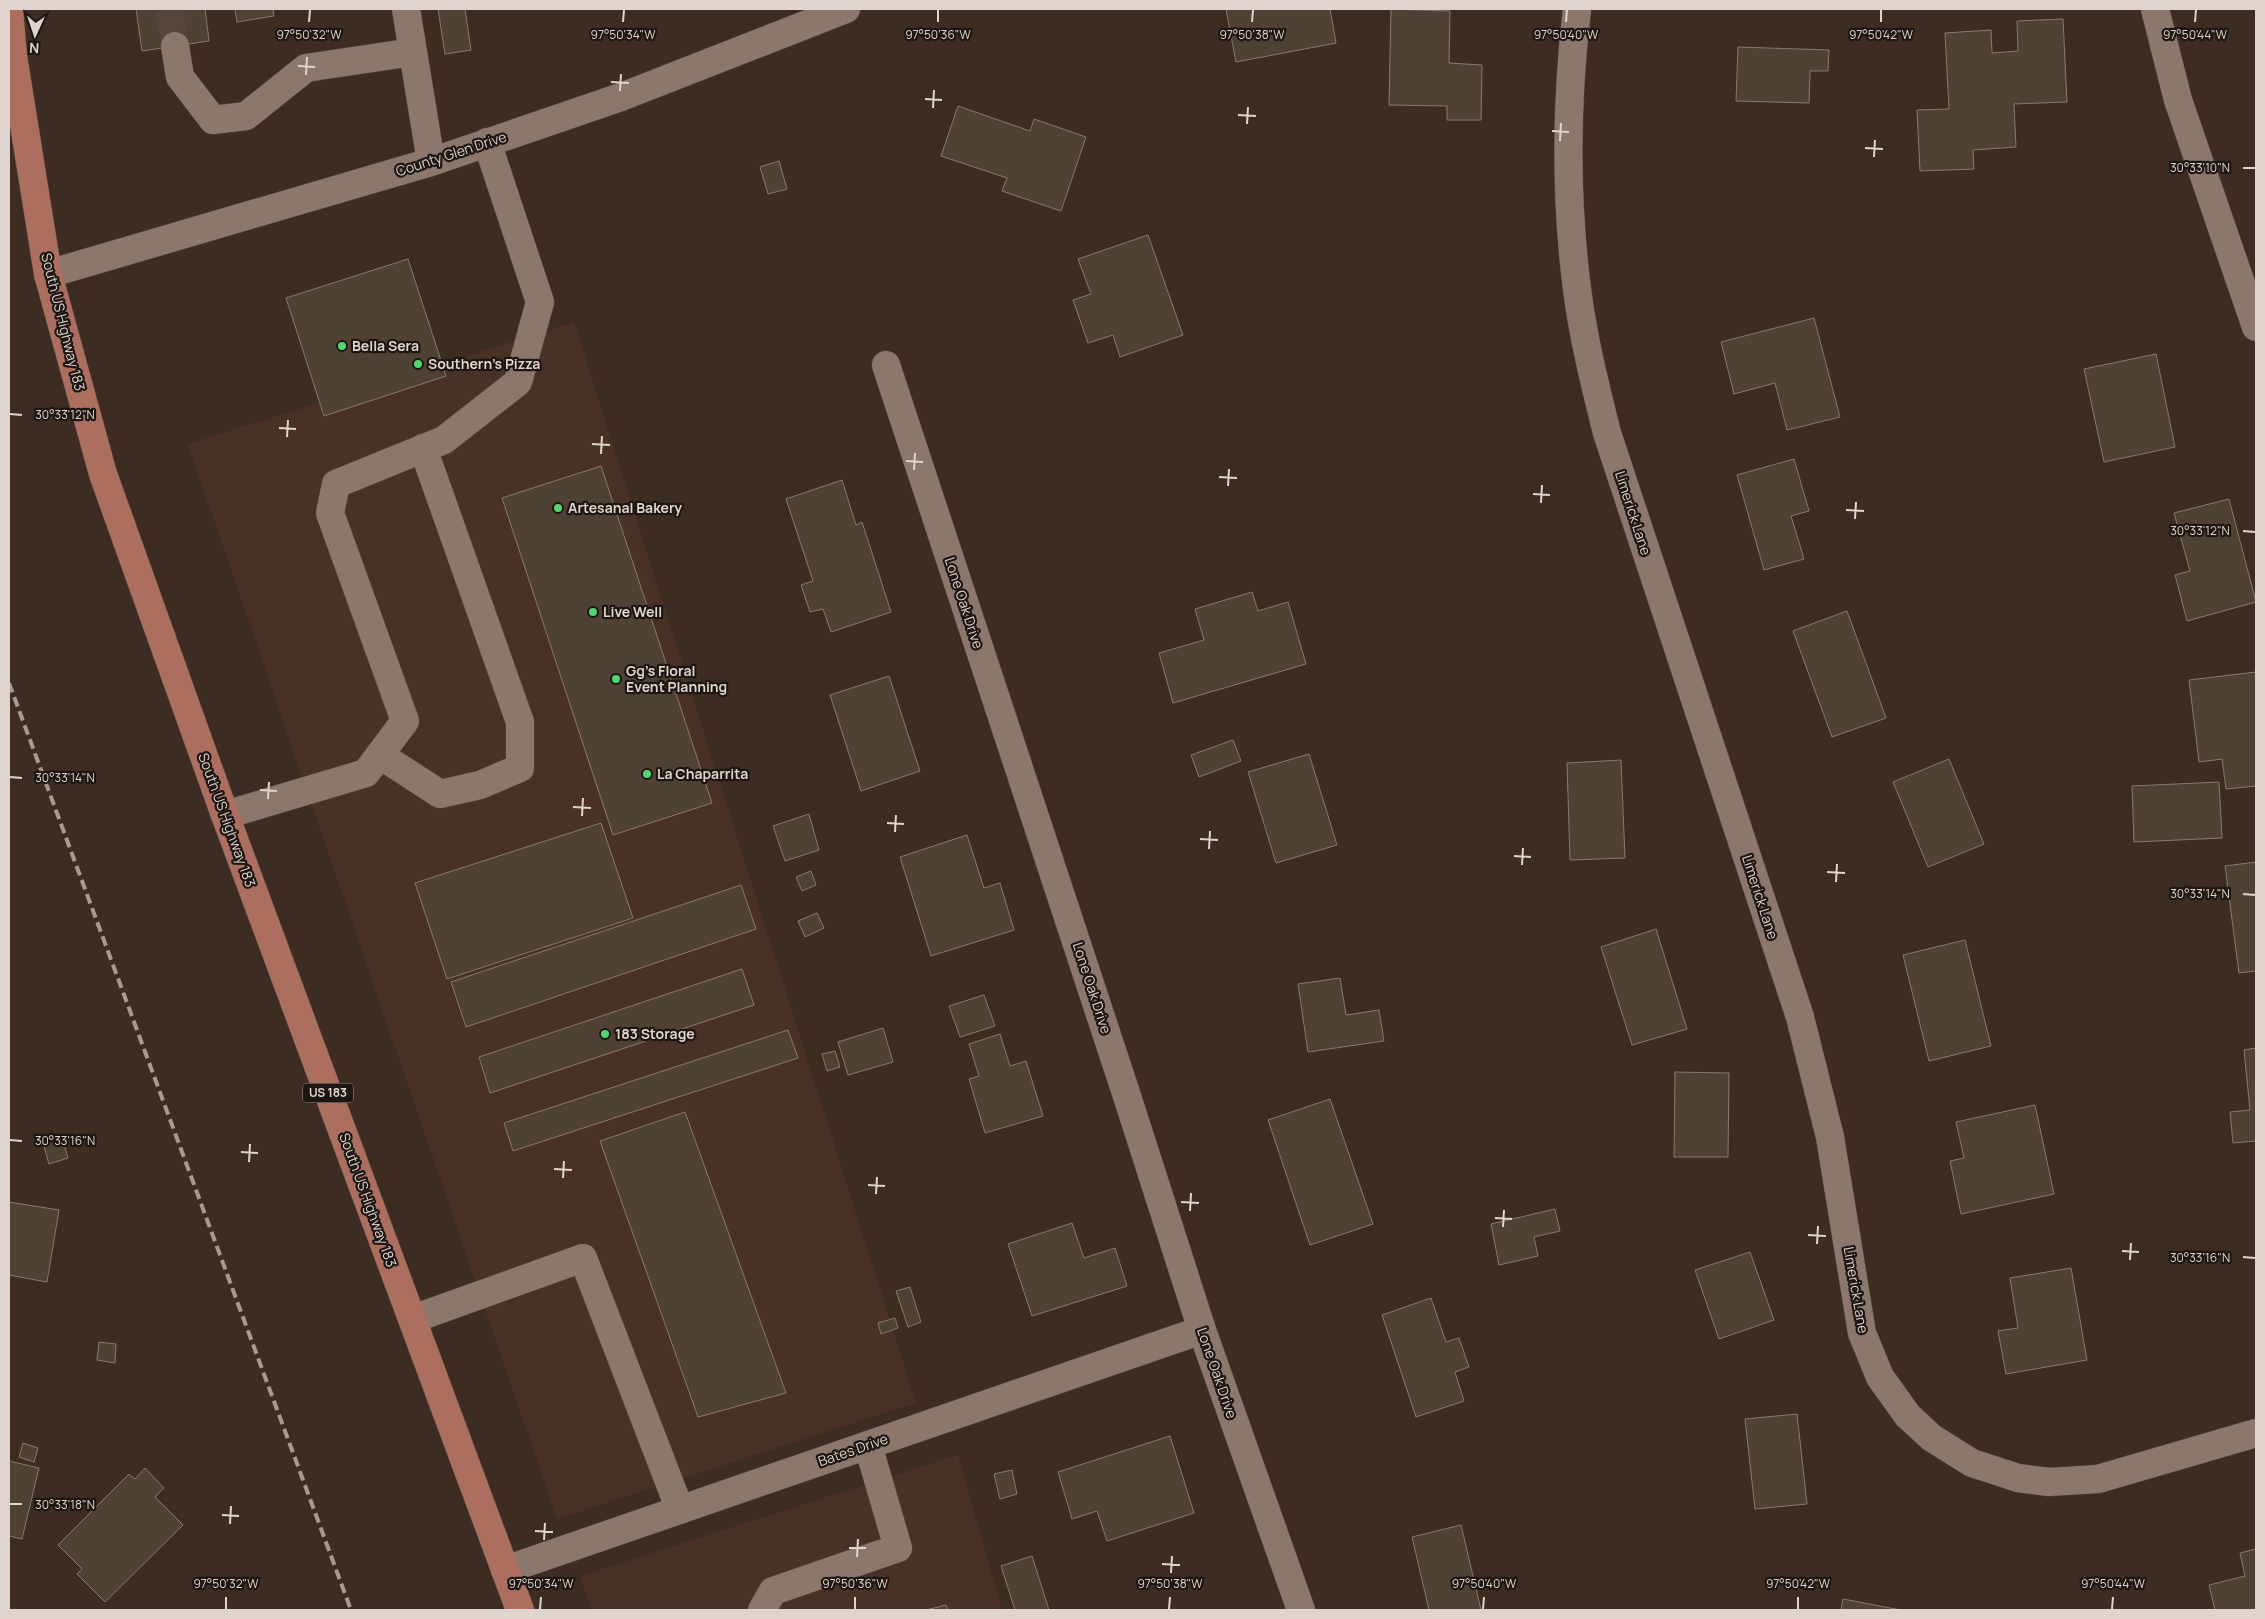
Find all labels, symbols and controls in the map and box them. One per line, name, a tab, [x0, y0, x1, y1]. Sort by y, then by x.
north arrow	[10, 10, 60, 60]
text: 97°50'32"W	[277, 26, 342, 43]
text: 97°50'34"W	[591, 26, 656, 43]
text: 97°50'36"W	[905, 26, 972, 43]
text: 97°50'38"W	[1219, 26, 1285, 43]
text: 97°50'40"W	[1534, 26, 1599, 43]
text: 97°50'42"W	[1849, 26, 1914, 43]
text: 97°50'44"W	[2163, 26, 2228, 43]
text: N	[29, 39, 40, 58]
street label: County Glen Drive	[393, 127, 509, 180]
text: 30°33'10"N	[2170, 159, 2230, 176]
street label: South US Highway 183	[37, 251, 90, 393]
place label: Bella Sera	[352, 336, 419, 355]
marker: Bella Sera	[336, 340, 348, 352]
place label: Southern's Pizza	[428, 354, 540, 373]
marker: Southern's Pizza	[412, 358, 424, 370]
text: 30°33'12"N	[35, 406, 95, 423]
street label: Limerick Lane	[1611, 468, 1656, 557]
place label: Artesanal Bakery	[568, 498, 682, 517]
marker: Artesanal Bakery	[552, 502, 564, 514]
text: 30°33'12"N	[2170, 522, 2230, 539]
street label: Lone Oak Drive	[941, 555, 988, 651]
place label: Live Well	[603, 602, 662, 621]
marker: Live Well	[587, 606, 599, 618]
place label: Gg's Floral Event Planning	[626, 661, 727, 696]
marker: Gg's Floral Event Planning	[610, 673, 622, 685]
street label: South US Highway 183	[194, 750, 261, 890]
place label: La Chaparrita	[657, 764, 748, 783]
marker: La Chaparrita	[641, 768, 653, 780]
text: 30°33'14"N	[35, 769, 95, 786]
street label: Limerick Lane	[1738, 852, 1783, 941]
text: 30°33'14"N	[2170, 885, 2230, 902]
street label: Lone Oak Drive	[1069, 940, 1116, 1036]
place label: 183 Storage	[615, 1024, 695, 1043]
marker: 183 Storage	[599, 1028, 611, 1040]
road number: US 183	[303, 1084, 353, 1102]
street label: South US Highway 183	[335, 1130, 402, 1270]
text: 30°33'16"N	[35, 1132, 95, 1149]
street label: Limerick Lane	[1840, 1245, 1873, 1335]
text: 30°33'16"N	[2170, 1249, 2230, 1266]
street label: Lone Oak Drive	[1193, 1325, 1242, 1421]
street label: Bates Drive	[815, 1429, 890, 1470]
text: 30°33'18"N	[35, 1496, 95, 1513]
text: 97°50'32"W	[194, 1575, 259, 1592]
text: 97°50'34"W	[509, 1575, 574, 1592]
text: 97°50'36"W	[822, 1575, 889, 1592]
text: 97°50'38"W	[1137, 1575, 1203, 1592]
text: 97°50'40"W	[1452, 1575, 1517, 1592]
text: 97°50'42"W	[1766, 1575, 1831, 1592]
text: 97°50'44"W	[2081, 1575, 2146, 1592]

